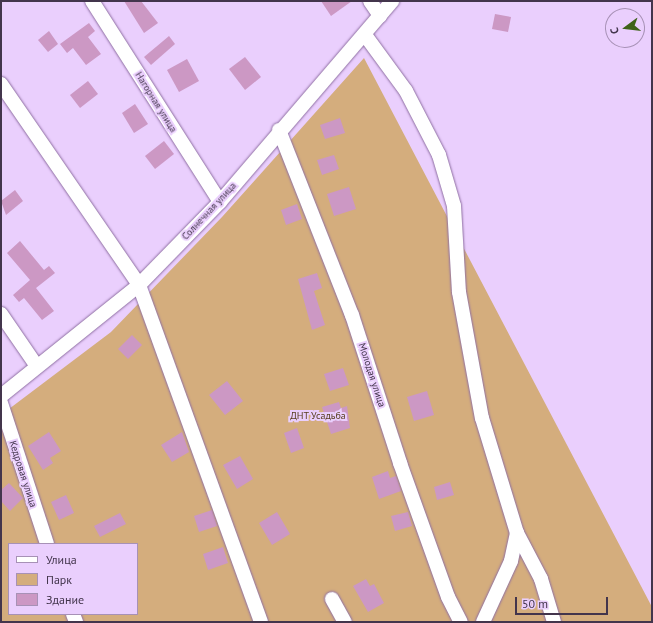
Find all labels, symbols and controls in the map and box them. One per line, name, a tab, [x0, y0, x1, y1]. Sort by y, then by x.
north arrow	[605, 8, 645, 48]
text: С	[607, 26, 622, 36]
street label: Нагорная улица	[133, 69, 179, 135]
street label: Солнечная улица	[179, 180, 239, 242]
street label: Молодая улица	[356, 341, 388, 409]
park label: ДНТ Усадьба	[290, 410, 346, 422]
street label: Кедровая улица	[7, 439, 39, 509]
legend	[8, 543, 138, 615]
text: Улица	[46, 552, 77, 567]
text: Парк	[46, 572, 72, 587]
scale bar	[517, 589, 610, 615]
text: Здание	[46, 592, 84, 607]
text: 50 m	[522, 596, 548, 611]

